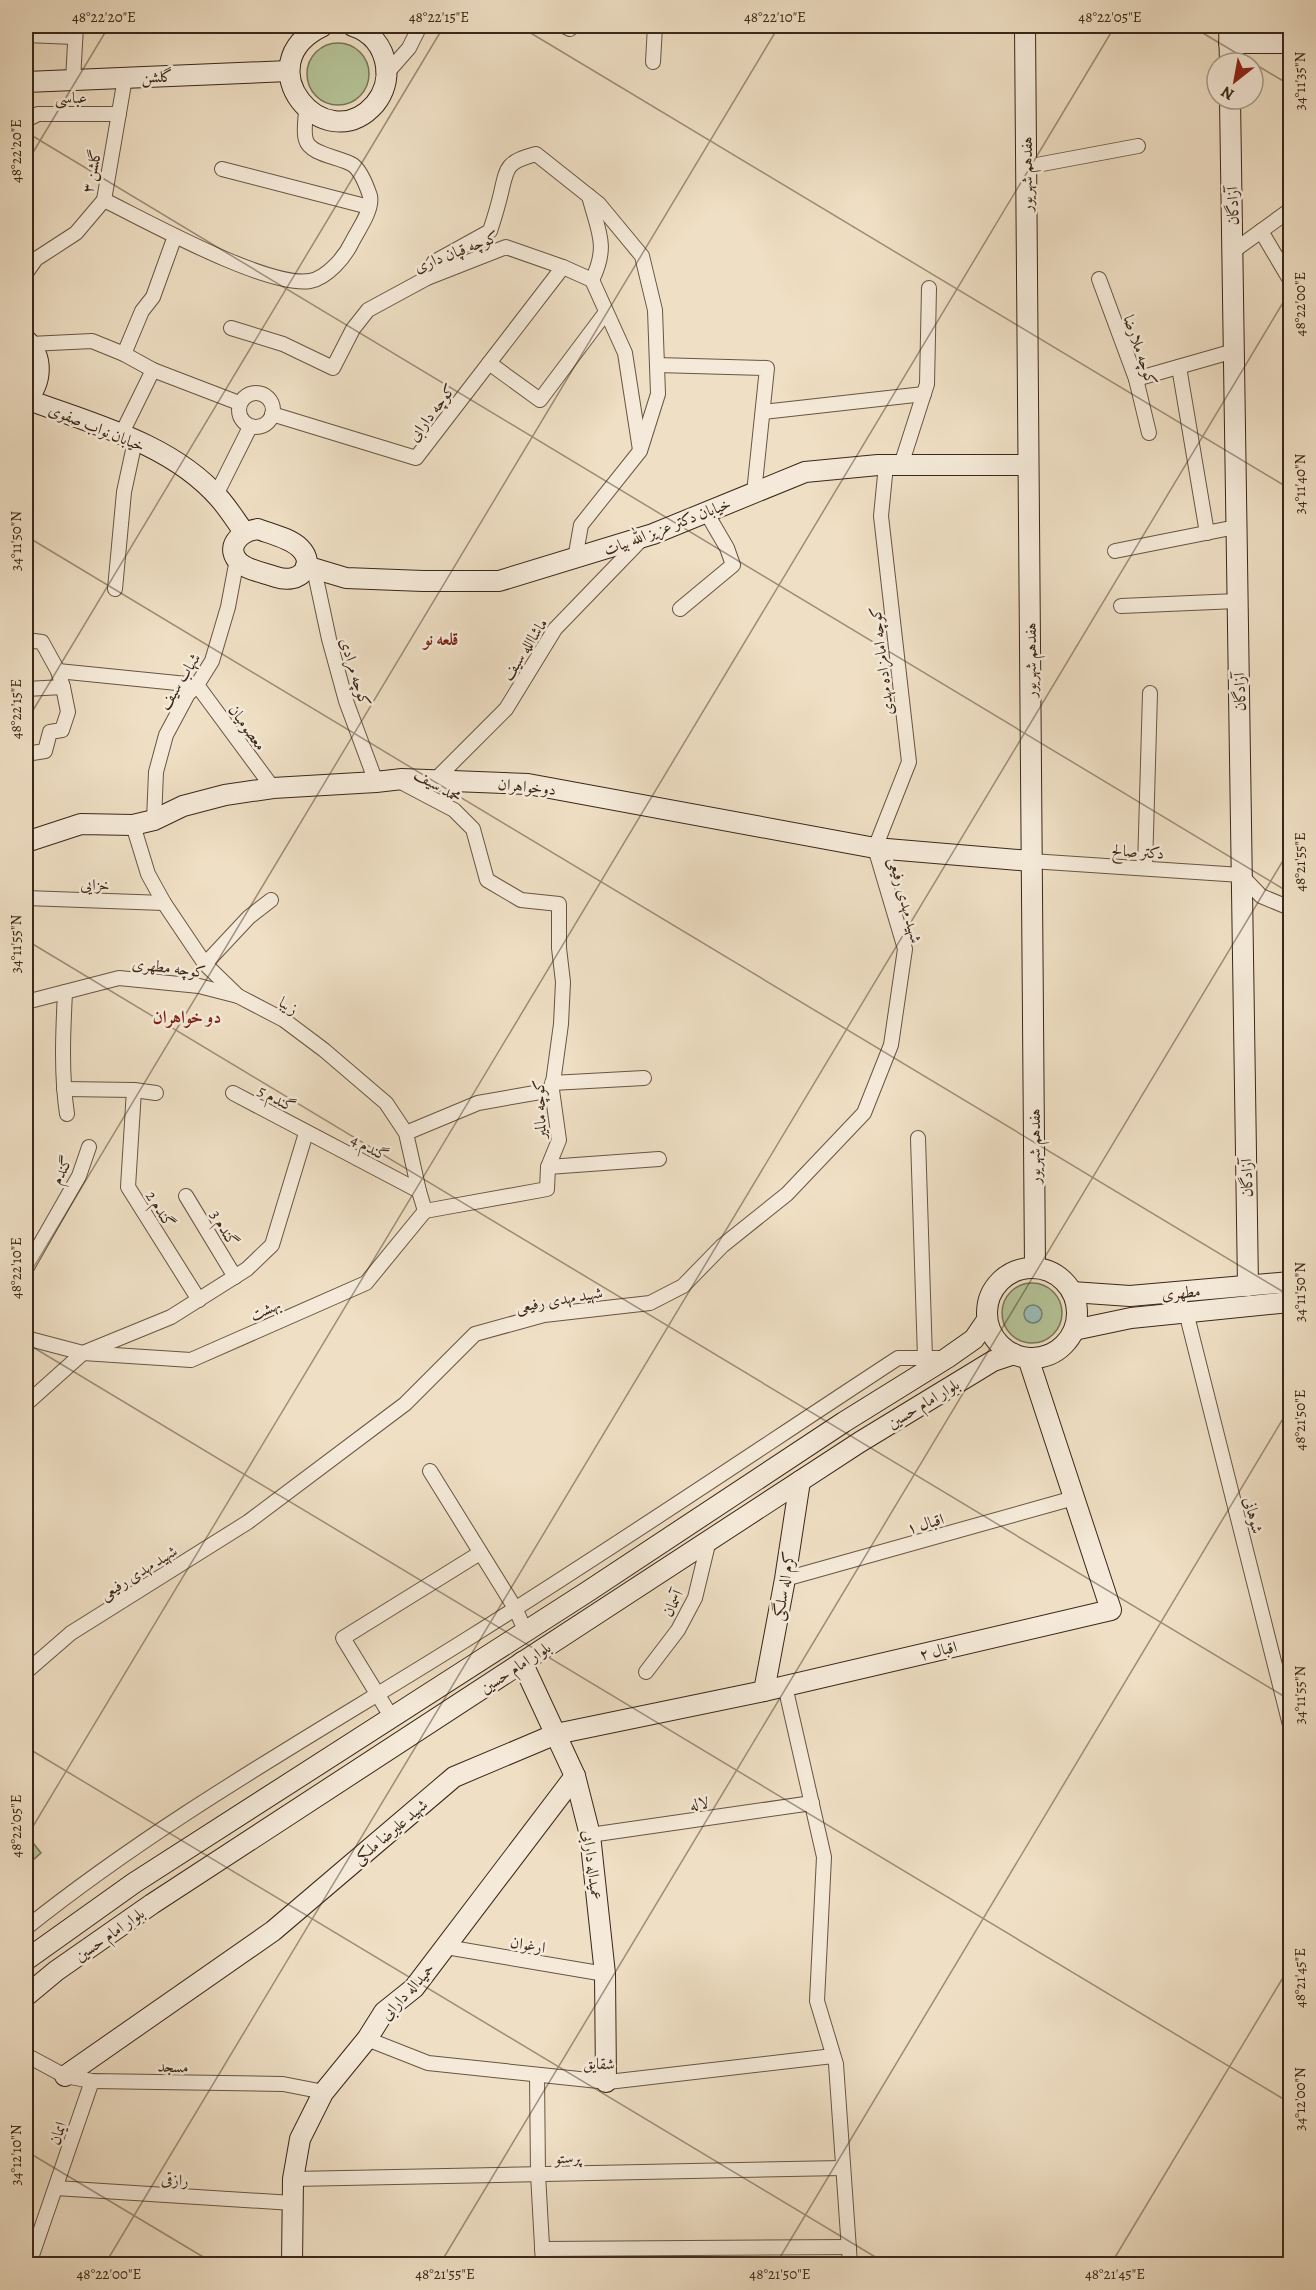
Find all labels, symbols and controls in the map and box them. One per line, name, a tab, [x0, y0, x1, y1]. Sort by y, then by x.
text: 48°22'20"E	[72, 7, 136, 27]
text: 48°22'15"E	[409, 7, 469, 27]
text: 48°22'10"E	[744, 7, 806, 27]
text: 48°22'05"E	[1078, 7, 1142, 27]
north arrow	[1205, 51, 1265, 111]
text: 34°11'35"N	[1290, 52, 1310, 110]
street label: گلشن	[141, 65, 173, 89]
text: N	[1217, 80, 1238, 105]
street label: عباسی	[55, 87, 87, 109]
text: 48°22'20"E	[6, 119, 26, 183]
street label: هفدهم شهریور	[1016, 137, 1042, 213]
street label: گلشن ۳	[77, 147, 107, 195]
street label: آزادگان	[1222, 185, 1244, 226]
street label: کوچه قپان داری	[411, 226, 502, 278]
text: 48°22'00"E	[1290, 272, 1310, 336]
street label: کوچه ملارضا	[1118, 312, 1162, 389]
street label: کوچه دارابی	[403, 379, 461, 446]
street label: خیابان نواب صفوی	[45, 399, 148, 457]
text: 34°11'40"N	[1290, 454, 1310, 514]
street label: خیابان دکتر عزیز الله بیات	[600, 491, 734, 561]
text: 34°11'50"N	[6, 511, 26, 571]
street label: کوچه امامزاده مهدی	[864, 605, 900, 717]
street label: ماشاالله سیف	[497, 614, 553, 685]
street label: هفدهم شهریور	[1020, 623, 1046, 699]
district label: قلعه نو	[421, 627, 459, 651]
street label: کوچه مرادی	[334, 635, 376, 709]
street label: شهاب سیف	[154, 649, 206, 714]
street label: آزادگان	[1229, 671, 1251, 712]
text: 48°22'15"E	[6, 679, 26, 739]
street label: معصومیان	[223, 700, 271, 755]
street label: محمد سیف	[410, 763, 465, 808]
street label: دوخواهران	[497, 773, 557, 801]
text: 48°21'55"E	[1290, 832, 1310, 892]
street label: دکتر صالح	[1111, 839, 1165, 867]
street label: شهید مهدی رفیعی	[883, 855, 927, 946]
street label: خزایی	[80, 873, 110, 897]
text: 34°11'55"N	[6, 914, 26, 973]
street label: کوچه مطهری	[131, 953, 207, 983]
street label: زیبا	[275, 992, 302, 1020]
district label: دو خواهران	[153, 1005, 221, 1029]
street label: کوچه مالمیر	[528, 1079, 552, 1141]
street label: گندم 5	[253, 1080, 299, 1120]
street label: هفدهم شهریور	[1024, 1109, 1050, 1185]
street label: گندم 4	[346, 1129, 392, 1169]
street label: گندم	[46, 1153, 81, 1190]
street label: آزادگان	[1236, 1157, 1258, 1198]
street label: گندم 2	[138, 1187, 180, 1234]
street label: گندم 3	[202, 1206, 244, 1252]
text: 48°22'10"E	[6, 1237, 26, 1299]
text: 34°11'50"N	[1290, 1262, 1310, 1322]
street label: مطهری	[1161, 1280, 1201, 1306]
street label: شهید مهدی رفیعی	[514, 1282, 604, 1318]
street label: بهشت	[246, 1293, 284, 1326]
street label: بلوار امام حسین	[883, 1374, 965, 1437]
text: 48°21'50"E	[1290, 1389, 1310, 1451]
street label: شوهانی	[1238, 1495, 1268, 1536]
street label: اقبال ۱	[904, 1508, 947, 1540]
street label: شهید مهدی رفیعی	[95, 1540, 182, 1605]
street label: کرم اله سلگی	[767, 1550, 804, 1623]
street label: آسمان	[657, 1585, 689, 1621]
street label: اقبال ۲	[917, 1636, 959, 1666]
street label: بلوار امام حسین	[476, 1637, 557, 1702]
text: 34°11'55"N	[1290, 1665, 1310, 1724]
street label: لاله	[688, 1792, 710, 1816]
text: 48°22'05"E	[6, 1794, 26, 1858]
street label: شهید علیرضا ملکی	[349, 1794, 433, 1870]
street label: عمیداله دارابی	[577, 1829, 607, 1901]
street label: بلوار امام حسین	[70, 1903, 151, 1969]
street label: ارغوان	[508, 1931, 547, 1959]
text: 48°21'45"E	[1290, 1948, 1310, 2008]
street label: حمیداله دارابی	[376, 1958, 440, 2025]
street label: شقایق	[583, 2052, 615, 2076]
street label: مسجد	[157, 2056, 189, 2078]
text: 34°12'00"N	[1290, 2067, 1310, 2131]
street label: ایمان	[44, 2119, 72, 2148]
text: 34°12'10"N	[6, 2124, 26, 2185]
street label: پرستو	[553, 2147, 583, 2169]
street label: رازقی	[160, 2168, 189, 2192]
text: 48°22'00"E	[77, 2264, 141, 2284]
text: 48°21'55"E	[415, 2264, 475, 2284]
text: 48°21'50"E	[749, 2264, 811, 2284]
text: 48°21'45"E	[1085, 2264, 1145, 2284]

